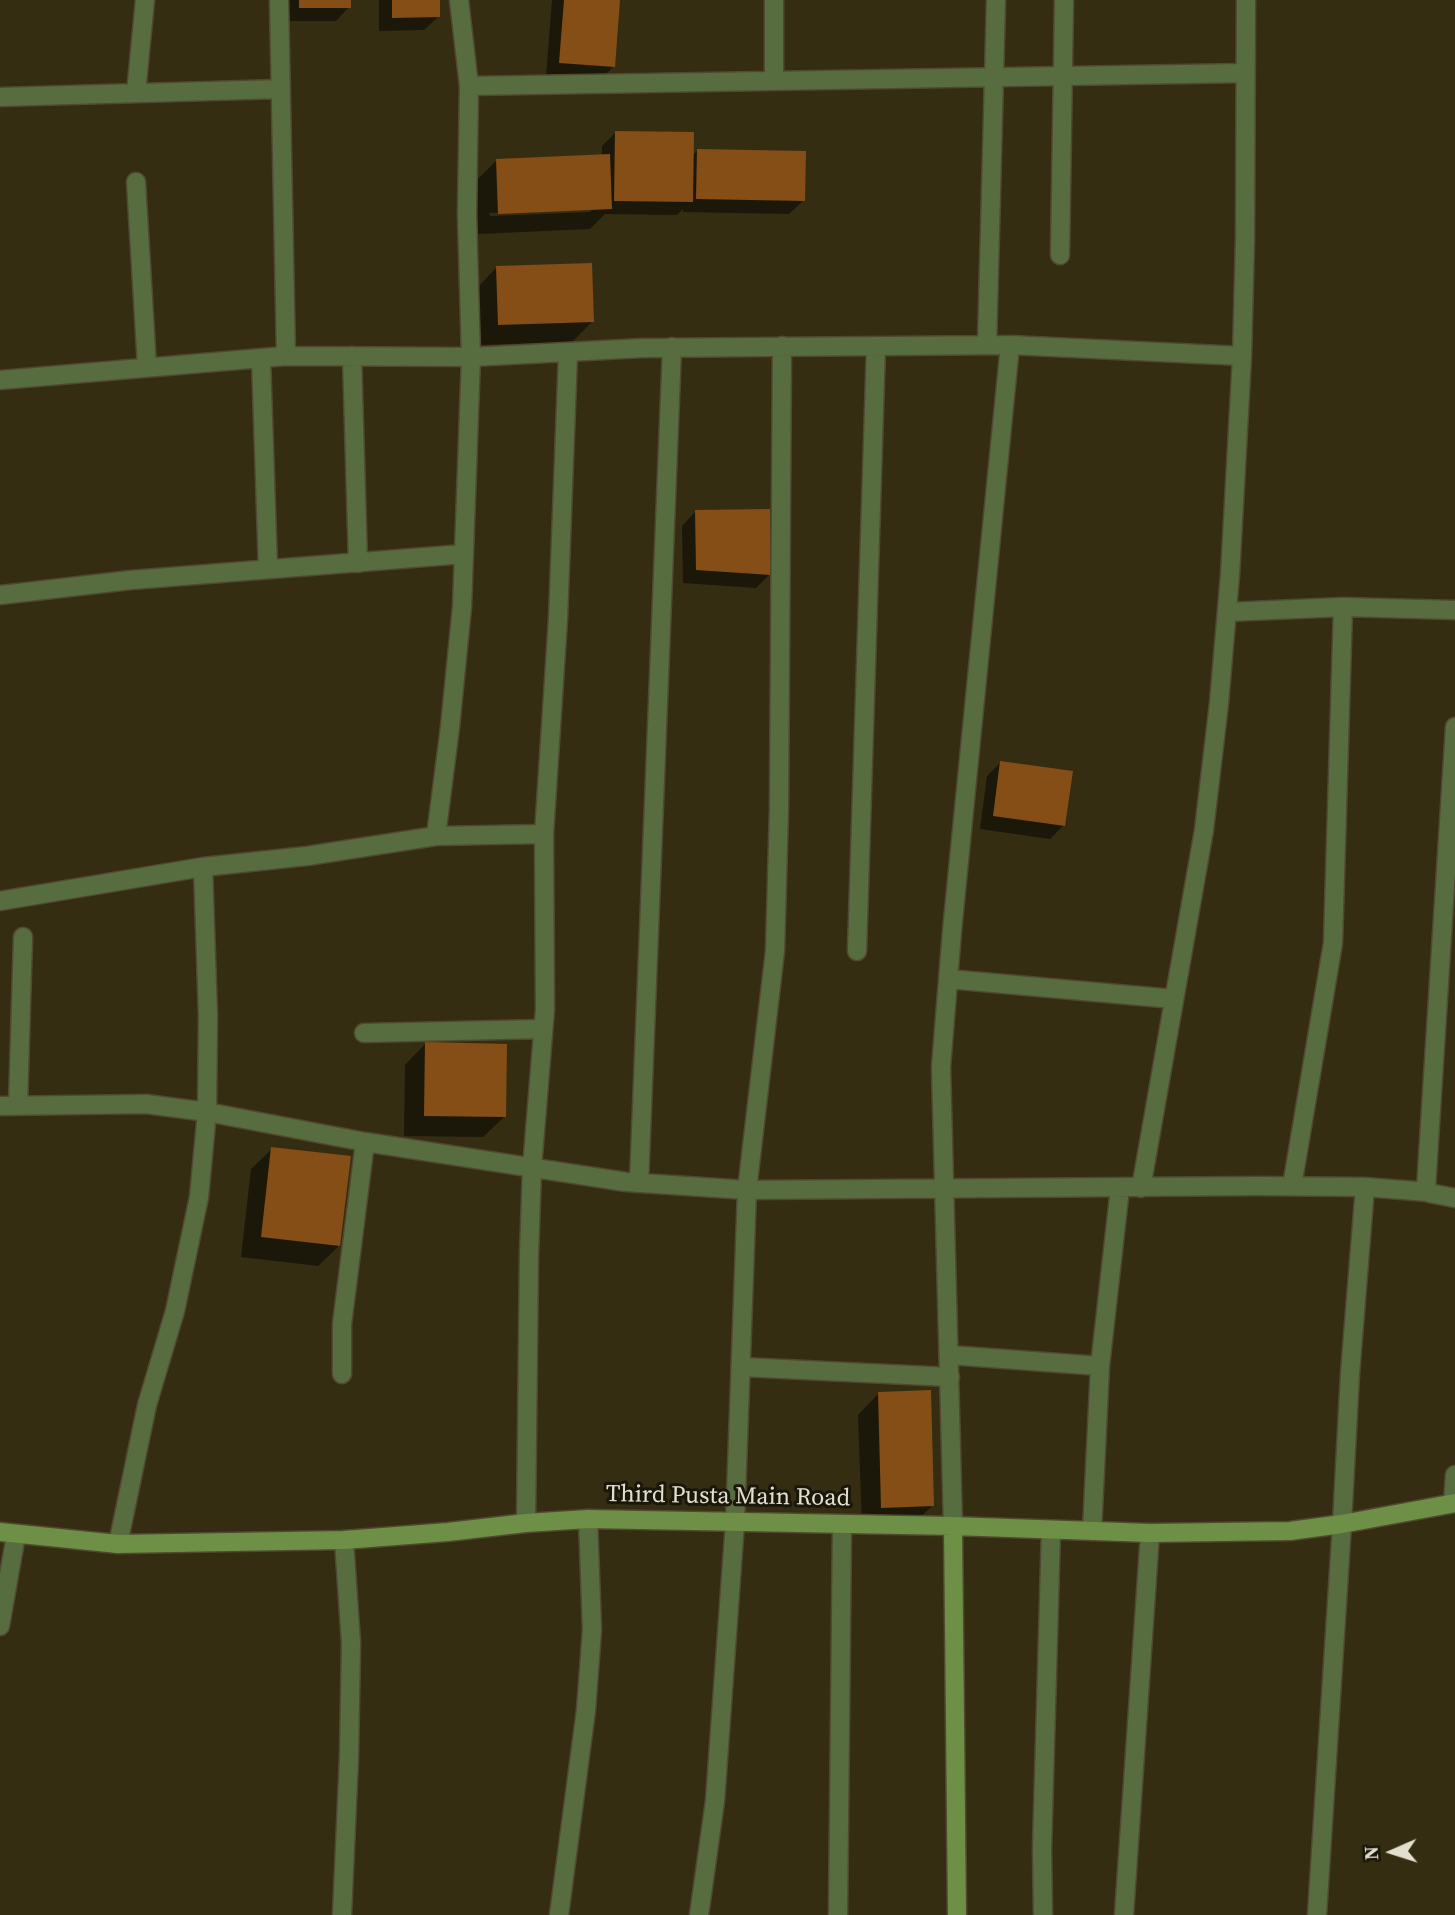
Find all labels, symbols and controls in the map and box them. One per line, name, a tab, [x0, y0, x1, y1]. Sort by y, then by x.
street label: Third Pusta Main Road	[606, 1480, 850, 1514]
north arrow	[1357, 1817, 1427, 1887]
text: N	[1358, 1846, 1384, 1861]

